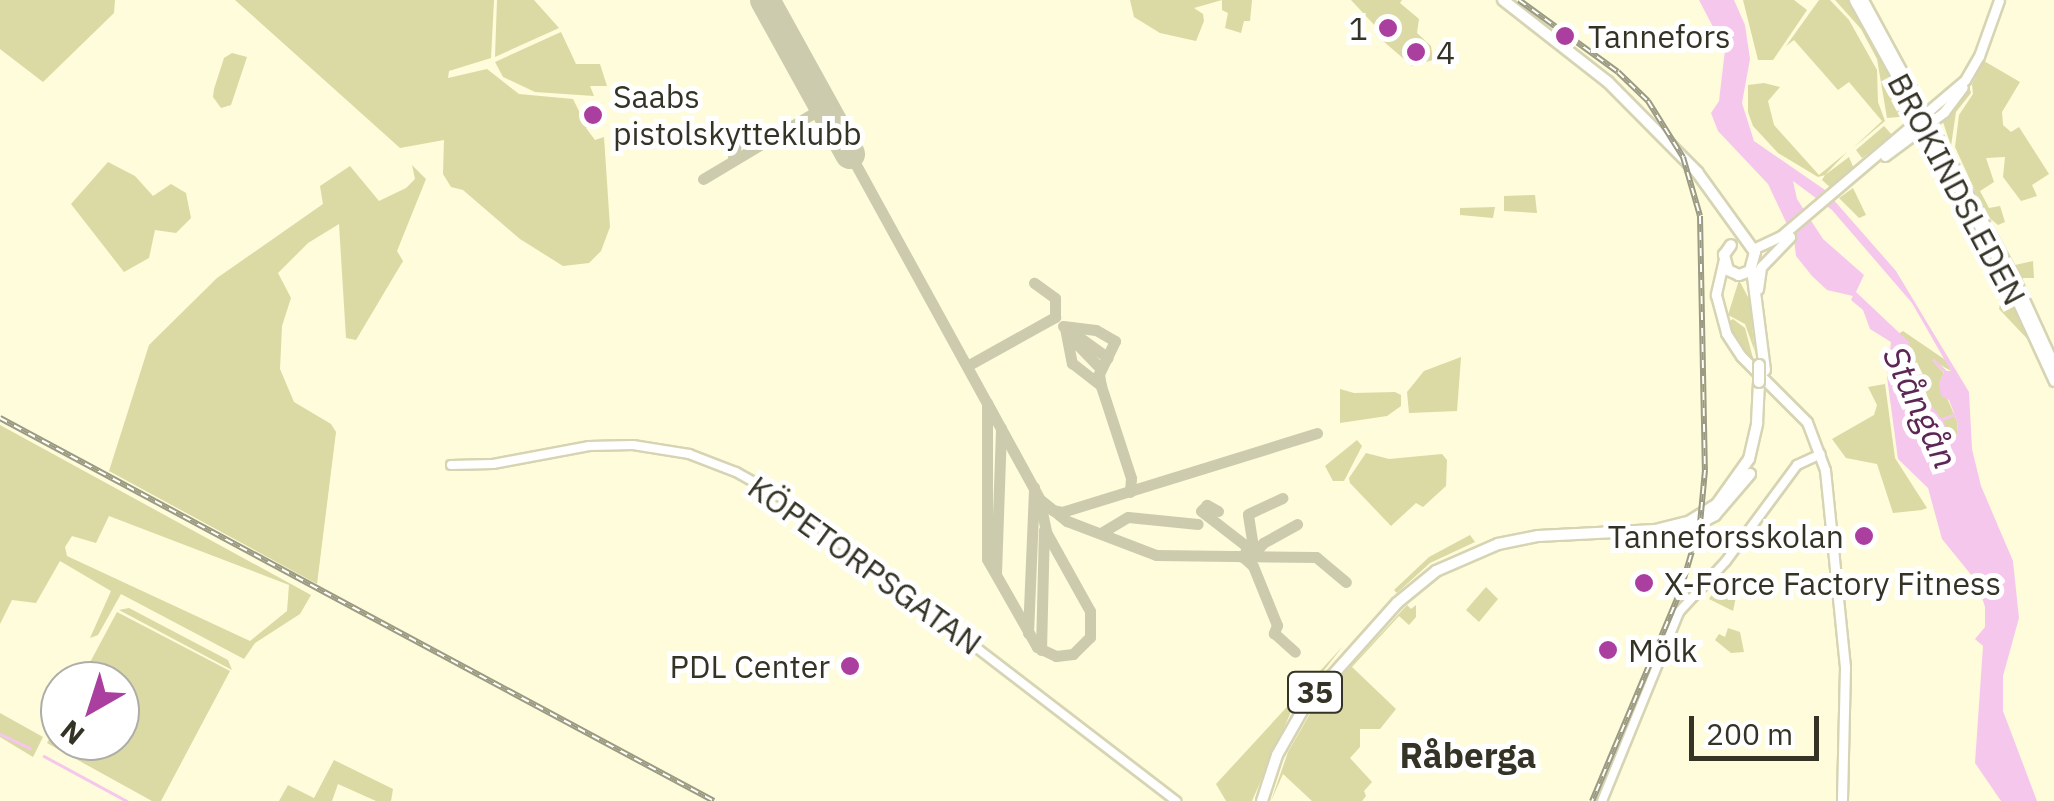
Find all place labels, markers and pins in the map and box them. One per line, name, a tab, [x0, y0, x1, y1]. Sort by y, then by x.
place label: 1	[1349, 9, 1368, 47]
marker: 1	[1377, 17, 1399, 39]
place label: Tannefors	[1588, 17, 1731, 55]
marker: Tannefors	[1552, 23, 1578, 49]
place label: 4	[1436, 33, 1455, 71]
marker: 4	[1405, 41, 1427, 63]
place label: Saabs pistolskytteklubb	[613, 78, 862, 153]
marker: Saabs pistolskytteklubb	[582, 104, 604, 126]
place label: Tanneforsskolan	[1608, 517, 1844, 555]
marker: Tanneforsskolan	[1853, 525, 1875, 547]
place label: X-Force Factory Fitness	[1664, 564, 2001, 602]
marker: X-Force Factory Fitness	[1633, 572, 1655, 594]
place label: Mölk	[1628, 631, 1697, 669]
marker: Mölk	[1597, 639, 1619, 661]
place label: PDL Center	[670, 647, 830, 685]
marker: PDL Center	[839, 655, 861, 677]

